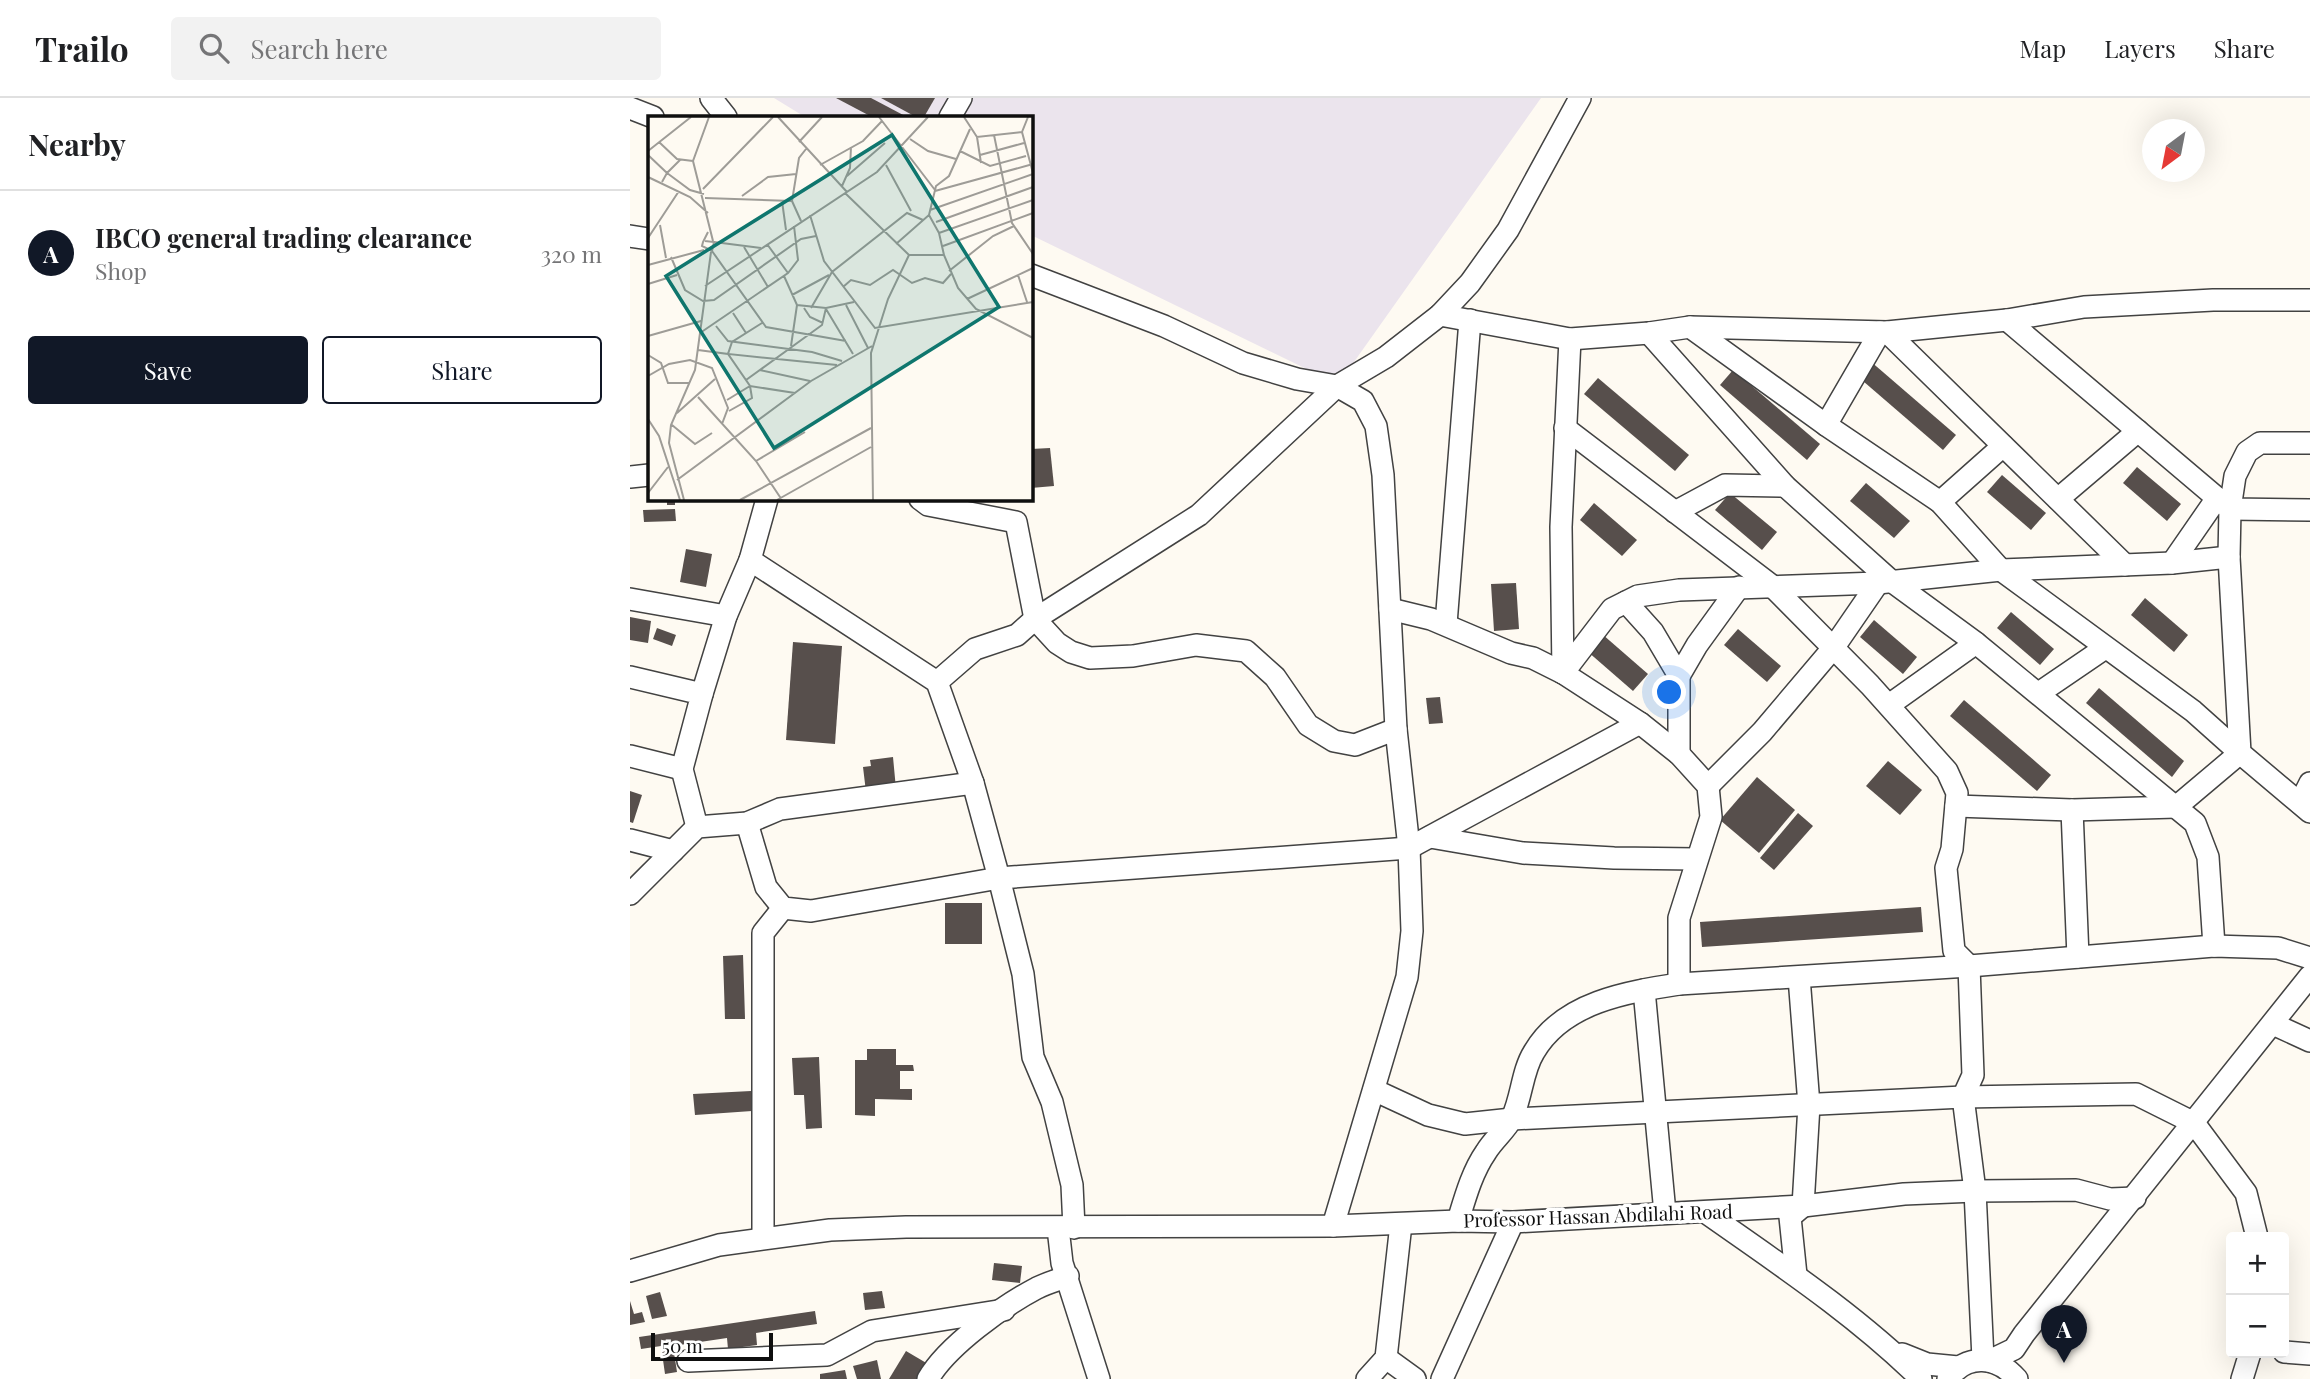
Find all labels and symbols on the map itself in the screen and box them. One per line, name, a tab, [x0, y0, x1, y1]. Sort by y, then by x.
inset map	[648, 116, 1032, 500]
north arrow	[2142, 119, 2205, 182]
your location	[1652, 675, 1686, 709]
street label: Professor Hassan Abdilahi Road	[1463, 1197, 1733, 1233]
pin: A	[2041, 1305, 2087, 1363]
scale bar	[651, 1330, 774, 1362]

